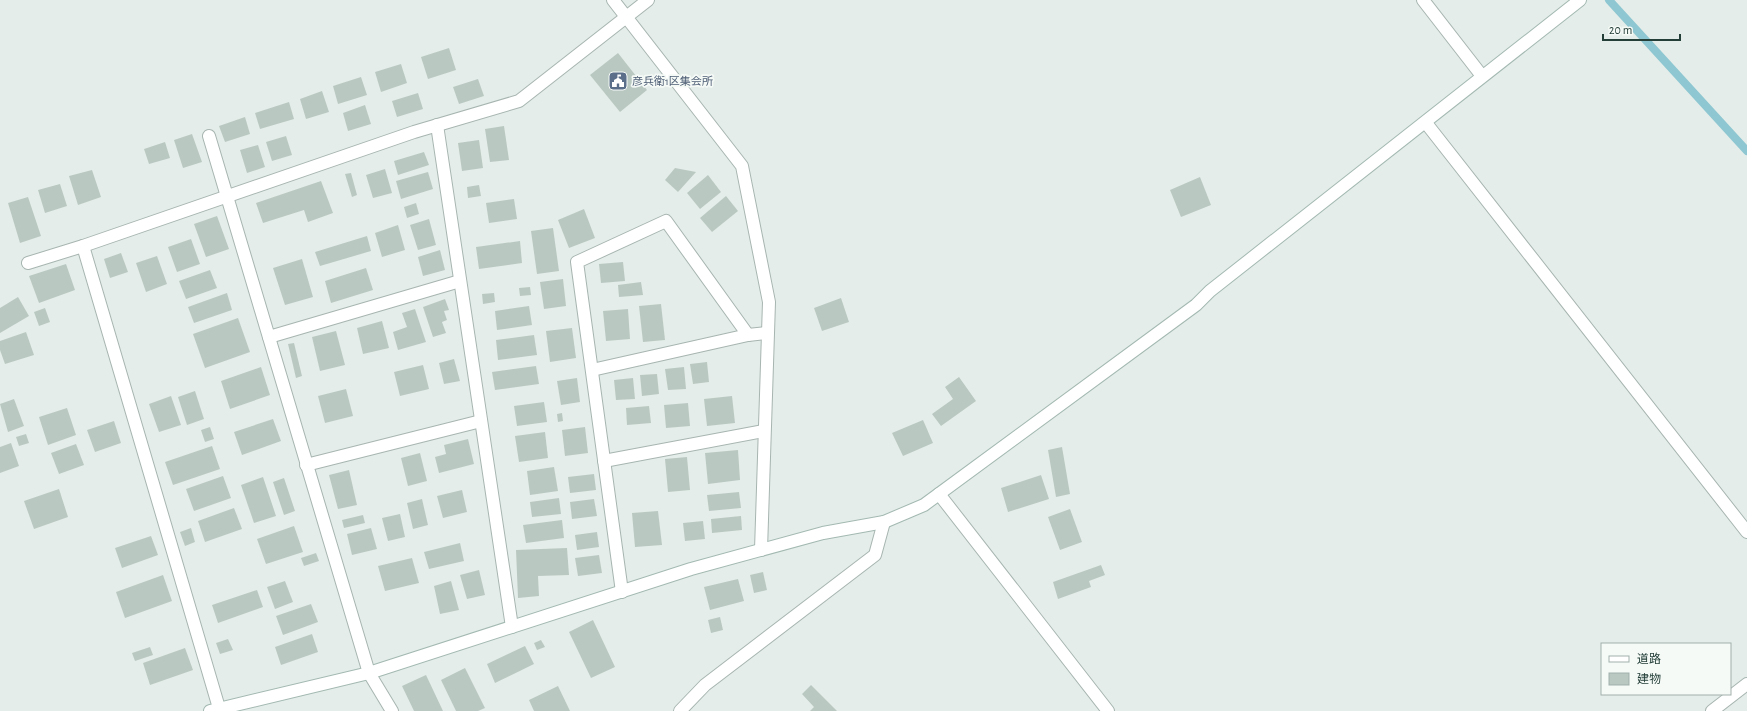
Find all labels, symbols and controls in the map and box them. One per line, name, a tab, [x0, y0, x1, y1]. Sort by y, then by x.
scale bar	[1603, 16, 1680, 42]
text: 20 m	[1609, 24, 1632, 36]
public building icon: 彦兵衛1区集会所	[607, 70, 629, 92]
place label: 彦兵衛1区集会所	[632, 75, 714, 87]
legend	[1601, 643, 1731, 695]
text: 道路	[1637, 652, 1661, 665]
text: 建物	[1637, 672, 1661, 685]

